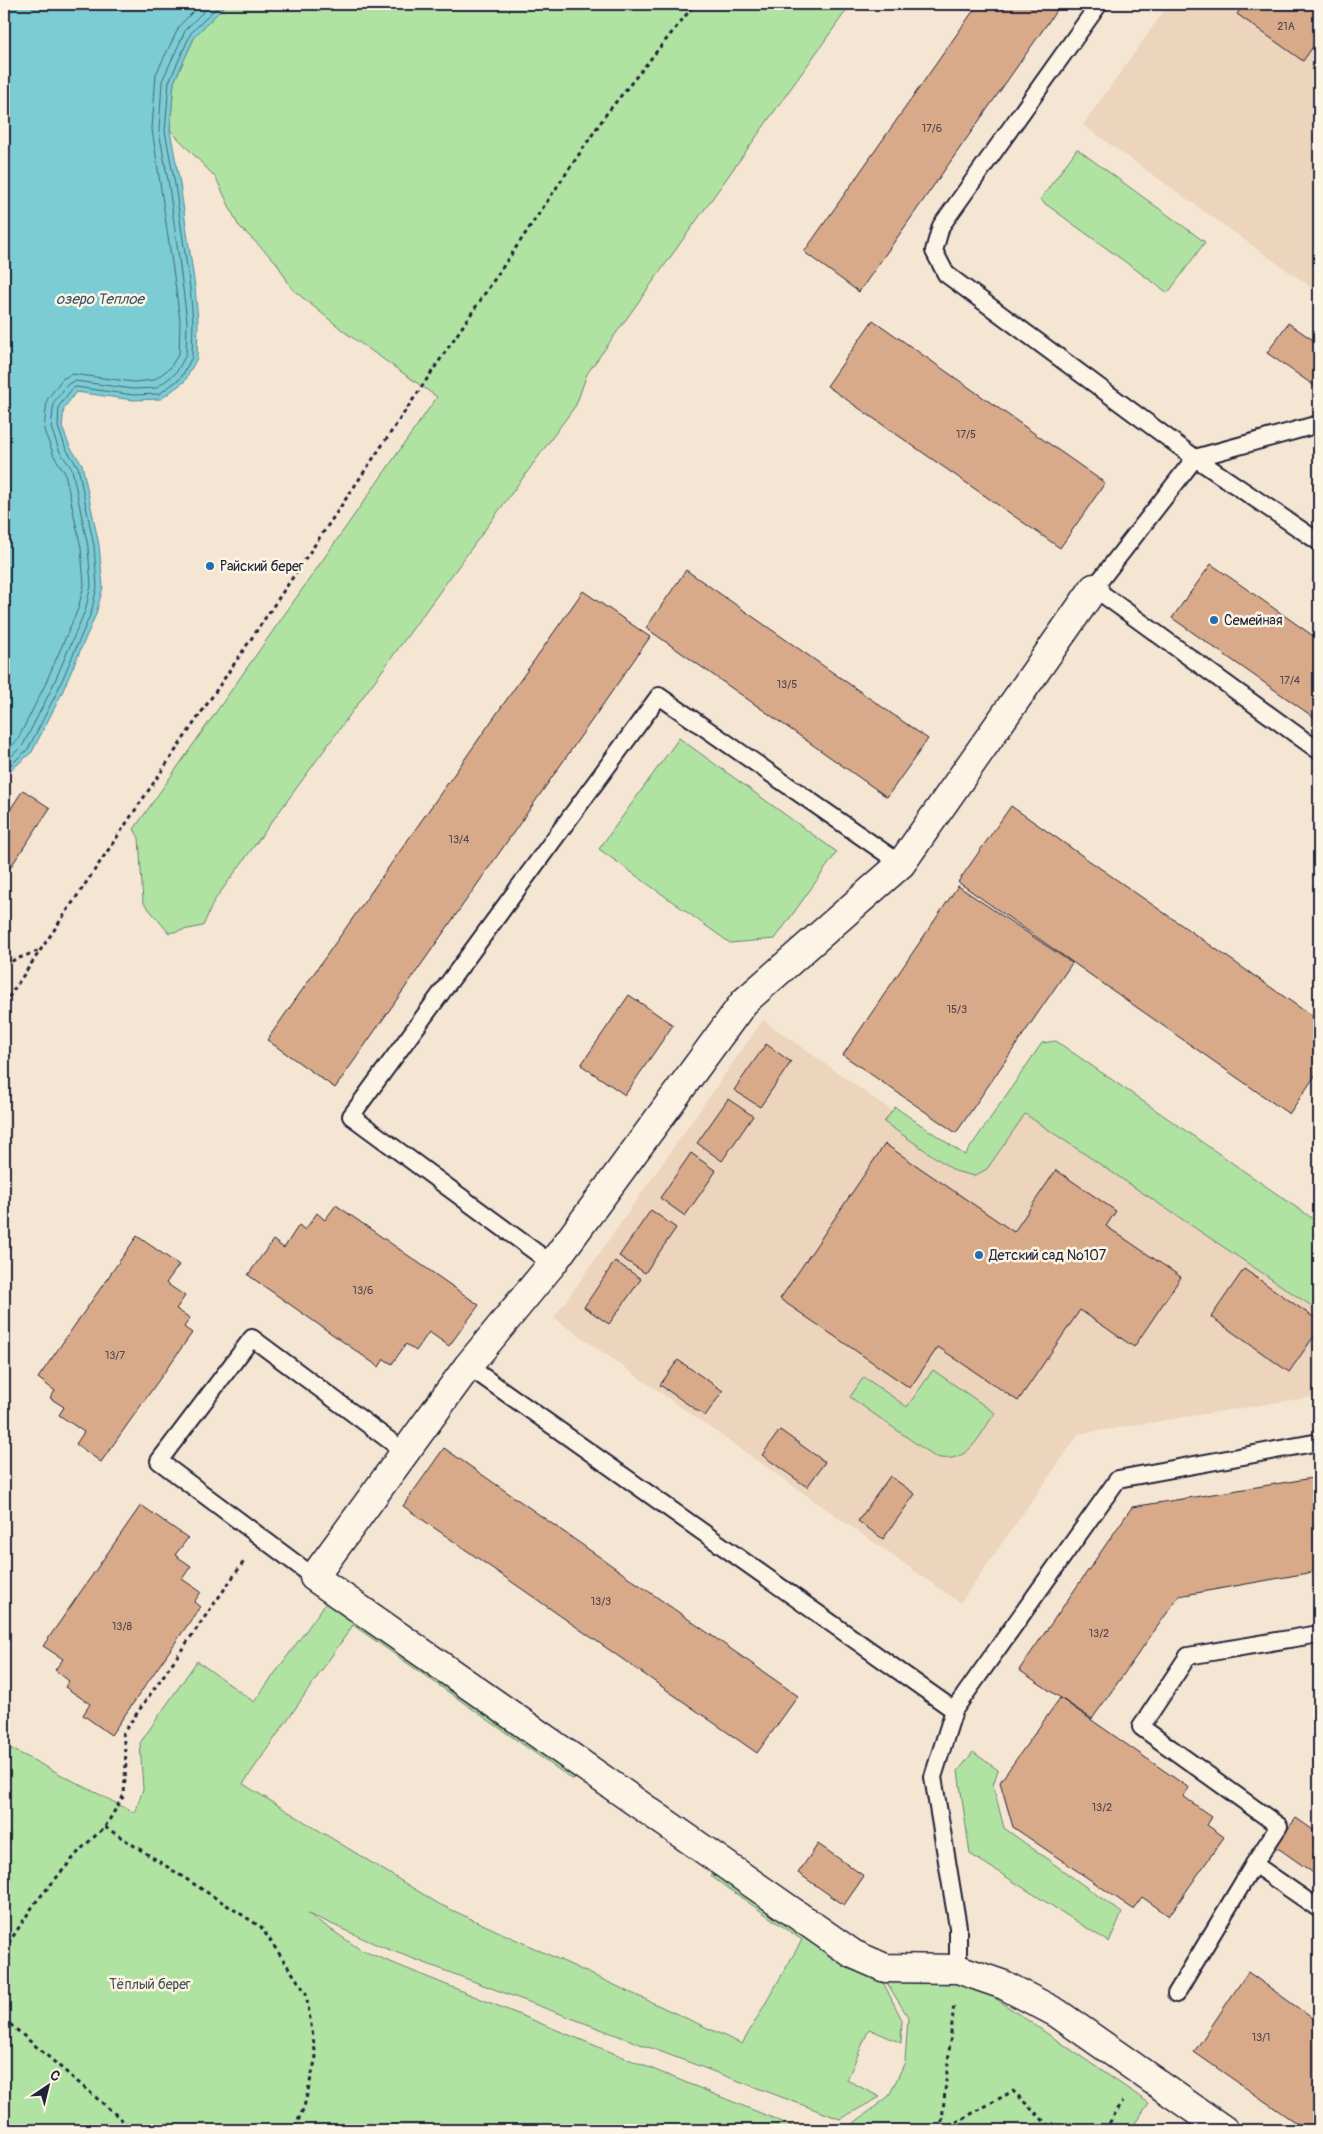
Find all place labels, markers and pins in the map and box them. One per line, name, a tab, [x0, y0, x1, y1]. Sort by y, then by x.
place label: Райский берег	[220, 558, 304, 575]
marker: Райский берег	[204, 560, 216, 572]
place label: Семейная	[1224, 612, 1282, 629]
marker: Семейная	[1208, 614, 1220, 626]
place label: Детский сад №107	[988, 1247, 1107, 1264]
marker: Детский сад №107	[973, 1249, 985, 1261]

